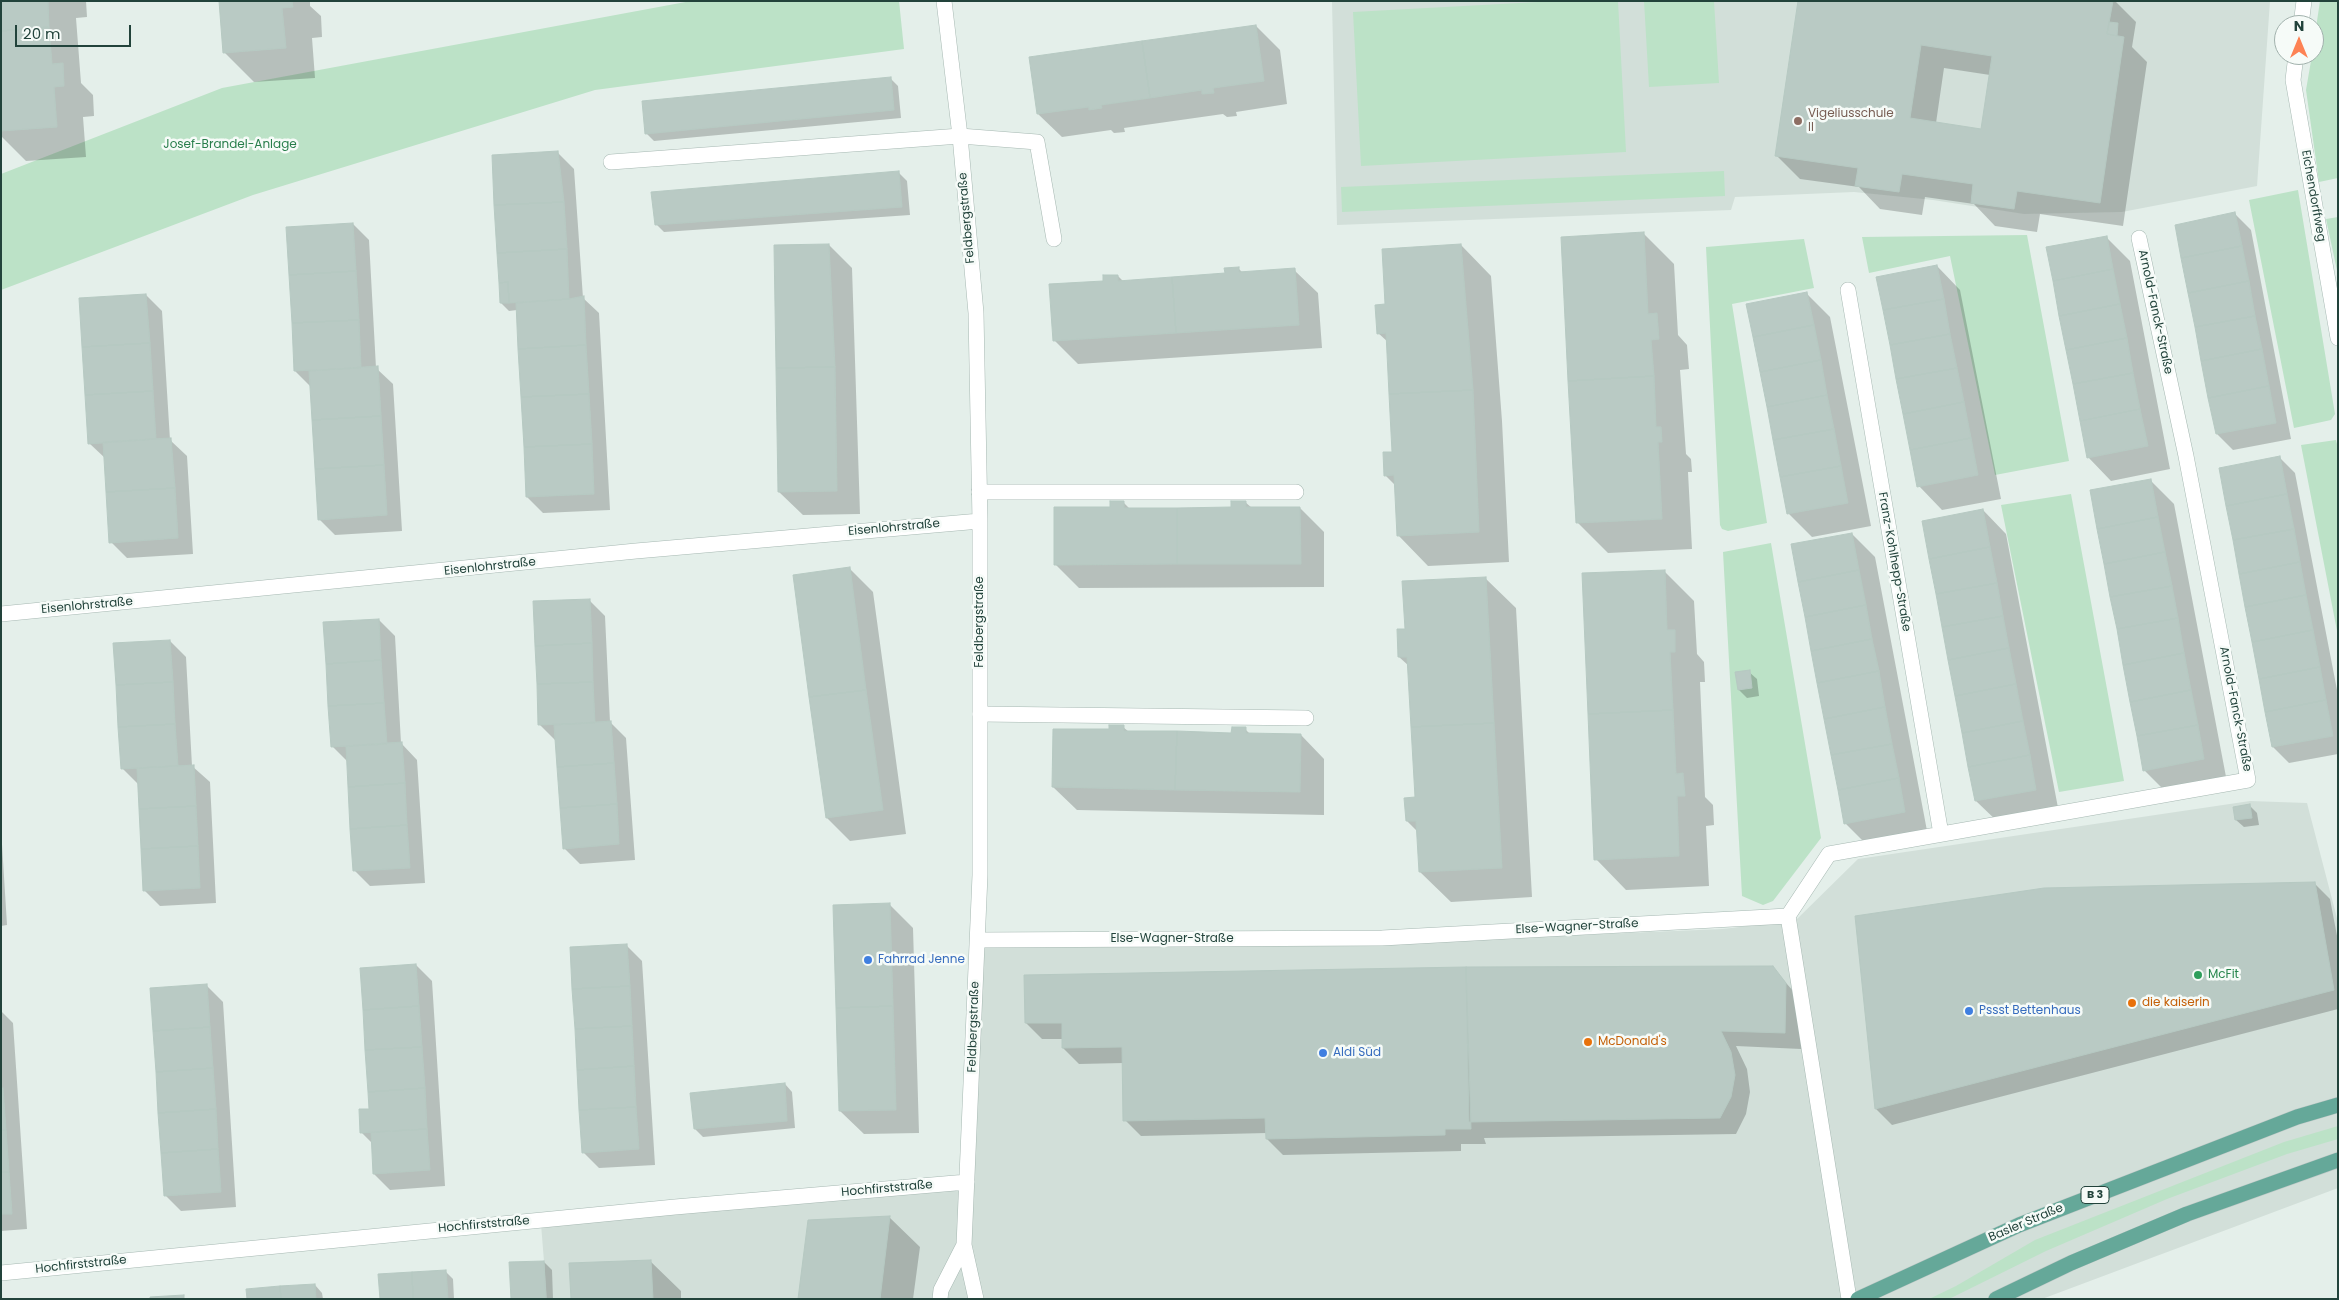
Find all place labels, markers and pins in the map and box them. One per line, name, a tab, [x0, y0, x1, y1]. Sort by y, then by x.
place label: Vigeliusschule II	[1808, 107, 1894, 135]
marker: Vigeliusschule II	[1792, 115, 1804, 127]
place label: Fahrrad Jenne	[878, 953, 965, 967]
marker: Fahrrad Jenne	[862, 954, 874, 966]
place label: McFit	[2208, 968, 2239, 982]
marker: McFit	[2192, 969, 2204, 981]
place label: die kaiserin	[2142, 996, 2210, 1010]
marker: die kaiserin	[2126, 997, 2138, 1009]
place label: Pssst Bettenhaus	[1979, 1004, 2081, 1018]
marker: Pssst Bettenhaus	[1963, 1005, 1975, 1017]
place label: McDonald's	[1598, 1035, 1667, 1049]
marker: McDonald's	[1582, 1036, 1594, 1048]
place label: Aldi Süd	[1333, 1046, 1381, 1060]
marker: Aldi Süd	[1317, 1047, 1329, 1059]

